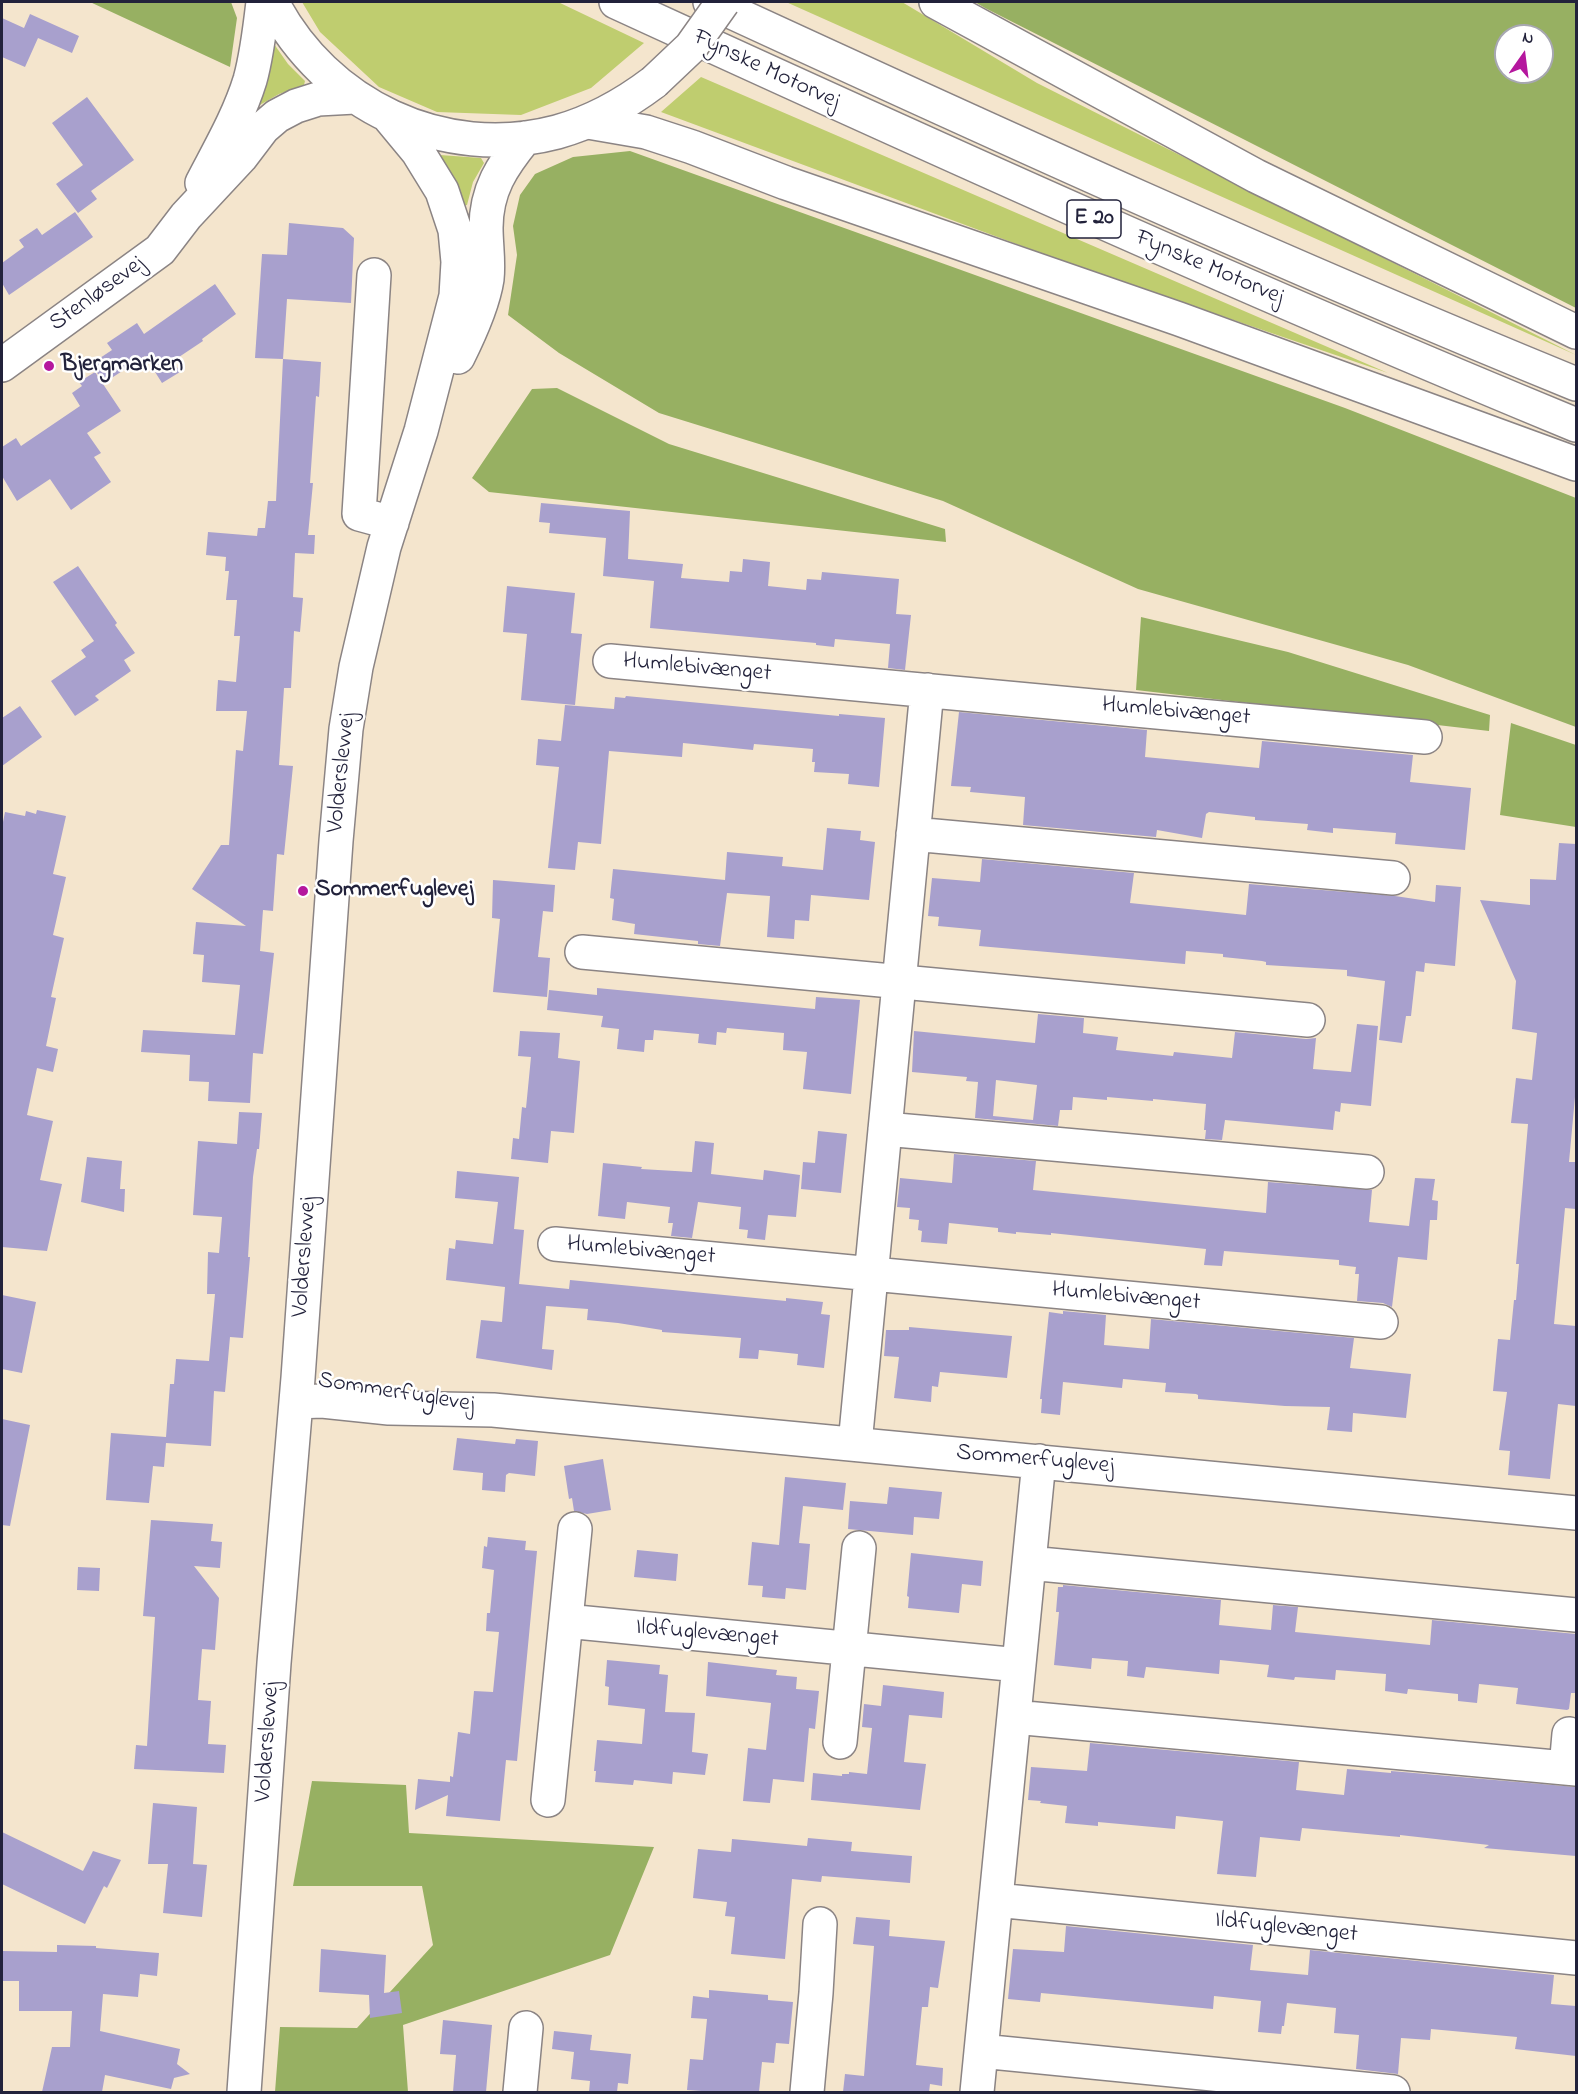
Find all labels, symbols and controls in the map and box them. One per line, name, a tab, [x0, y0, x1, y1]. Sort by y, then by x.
street label: Fynske Motorvej	[688, 24, 844, 118]
north arrow	[1494, 24, 1554, 84]
text: N	[1520, 26, 1536, 51]
road number: E 20	[1067, 200, 1121, 238]
street label: Fynske Motorvej	[1130, 225, 1288, 313]
street label: Stenløsevej	[45, 251, 151, 339]
place label: Bjergmarken	[61, 352, 183, 380]
marker: Bjergmarken	[42, 359, 56, 373]
street label: Humlebivænget	[622, 648, 772, 690]
street label: Humlebivænget	[1101, 692, 1251, 734]
street label: Volderslevvej	[322, 712, 364, 834]
place label: Sommerfuglevej	[315, 877, 473, 905]
marker: Sommerfuglevej	[296, 884, 310, 898]
street label: Volderslevvej	[287, 1196, 325, 1318]
street label: Humlebivænget	[566, 1231, 716, 1273]
street label: Humlebivænget	[1051, 1277, 1201, 1319]
street label: Sommerfuglevej	[316, 1367, 476, 1421]
street label: Sommerfuglevej	[955, 1440, 1115, 1482]
street label: Ildfuglevænget	[634, 1614, 780, 1656]
street label: Volderslevvej	[250, 1681, 288, 1803]
street label: Ildfuglevænget	[1213, 1907, 1359, 1951]

